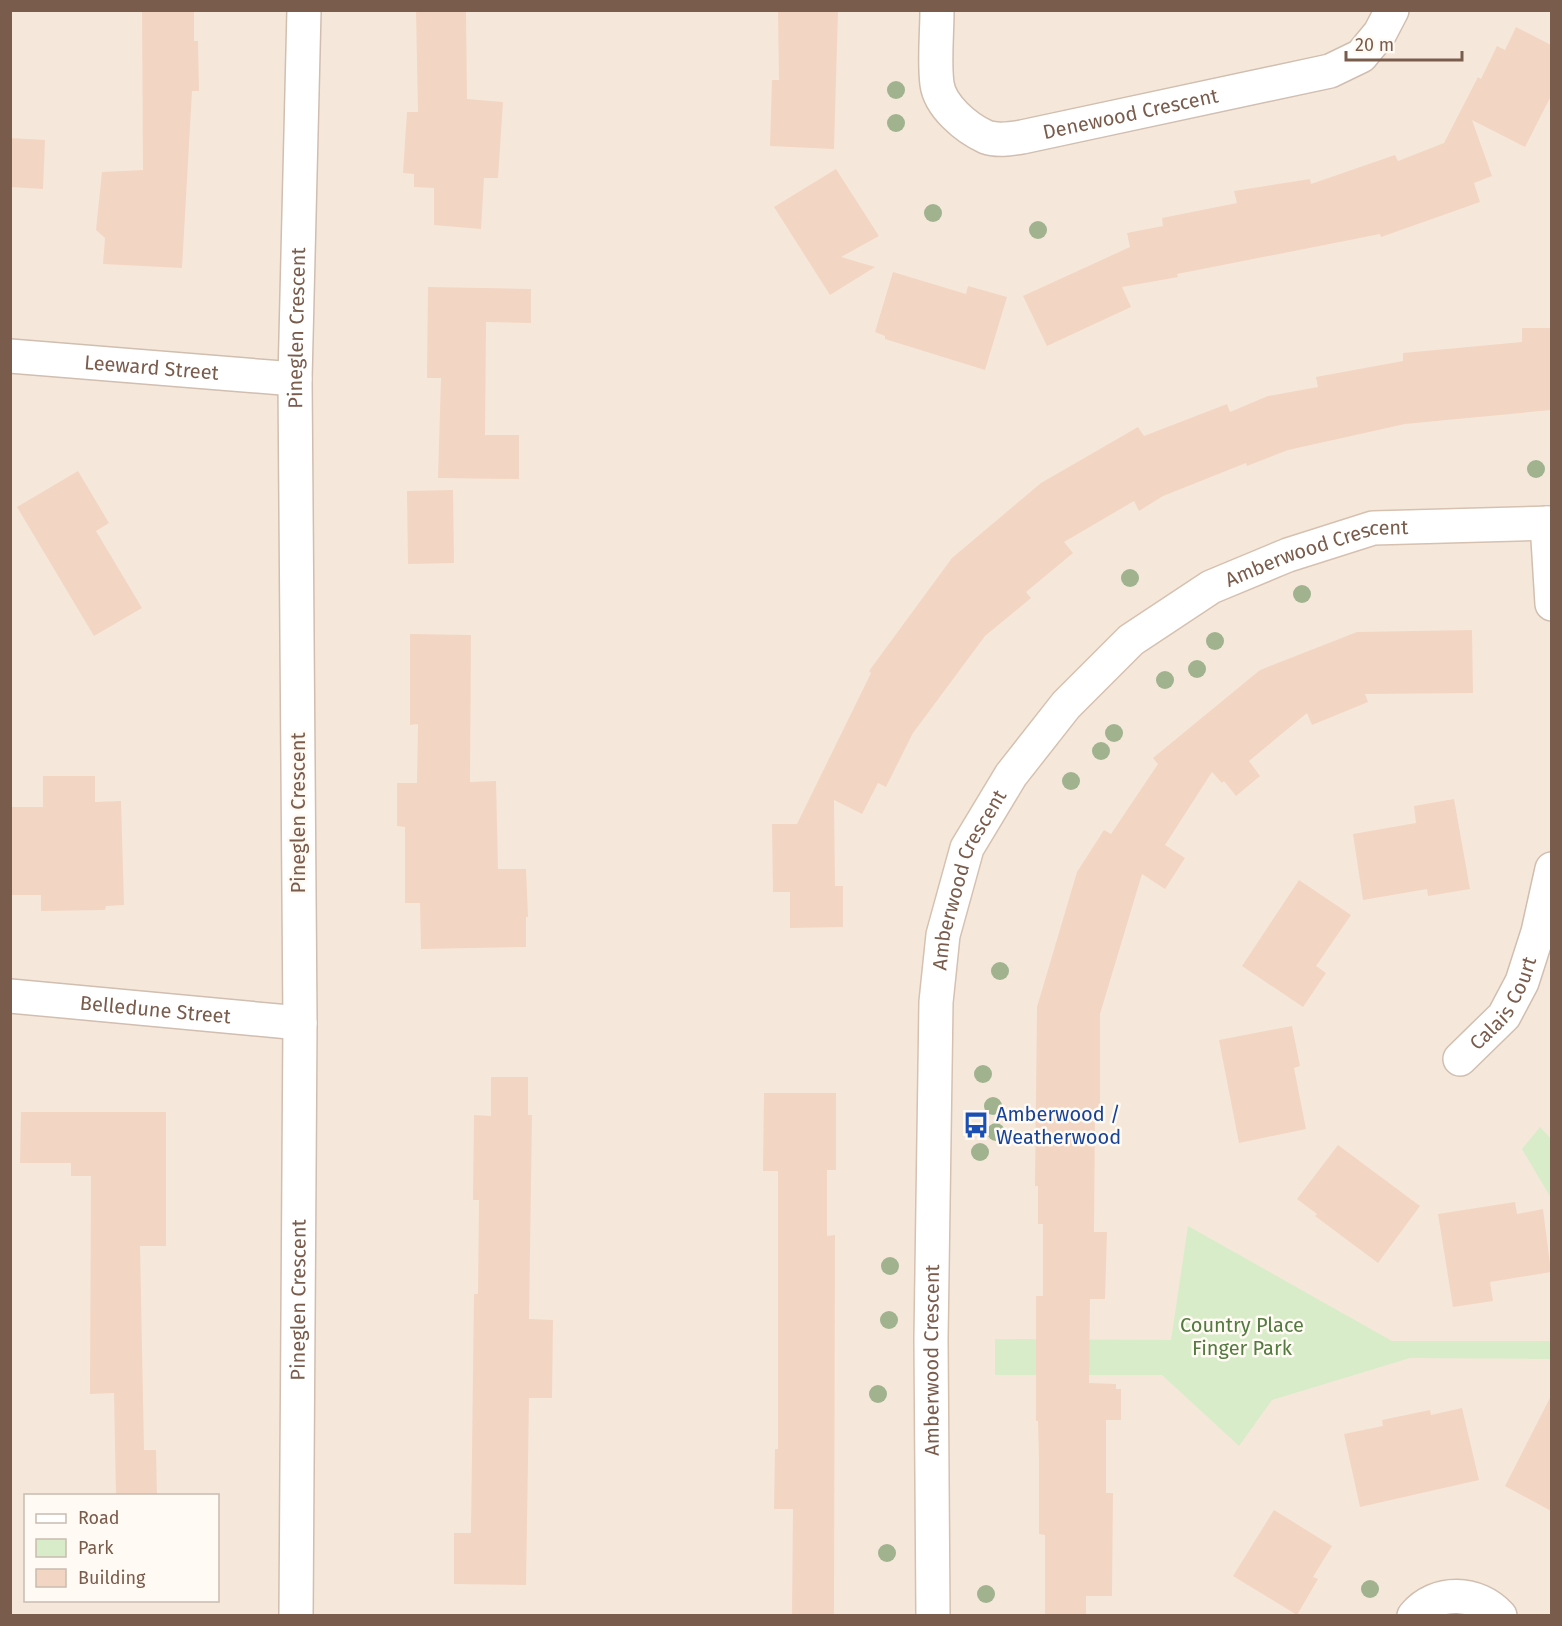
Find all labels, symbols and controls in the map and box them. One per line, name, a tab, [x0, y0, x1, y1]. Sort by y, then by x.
scale bar	[1346, 24, 1462, 62]
text: 20 m	[1355, 34, 1394, 56]
street label: Denewood Crescent	[1041, 83, 1221, 144]
street label: Pineglen Crescent	[283, 246, 310, 409]
street label: Leeward Street	[83, 350, 221, 385]
street label: Amberwood Crescent	[1222, 515, 1409, 592]
street label: Pineglen Crescent	[286, 732, 310, 894]
street label: Amberwood Crescent	[927, 785, 1012, 971]
street label: Calais Court	[1465, 953, 1542, 1055]
street label: Belledune Street	[79, 991, 233, 1029]
place label: Amberwood / Weatherwood	[996, 1102, 1121, 1149]
bus stop icon: Amberwood / Weatherwood	[961, 1110, 991, 1140]
street label: Pineglen Crescent	[286, 1218, 311, 1381]
street label: Amberwood Crescent	[919, 1263, 944, 1456]
park label: Country Place Finger Park	[1180, 1313, 1304, 1360]
legend	[24, 1494, 219, 1602]
text: Road	[78, 1507, 120, 1529]
text: Park	[78, 1537, 114, 1559]
text: Building	[78, 1567, 146, 1589]

